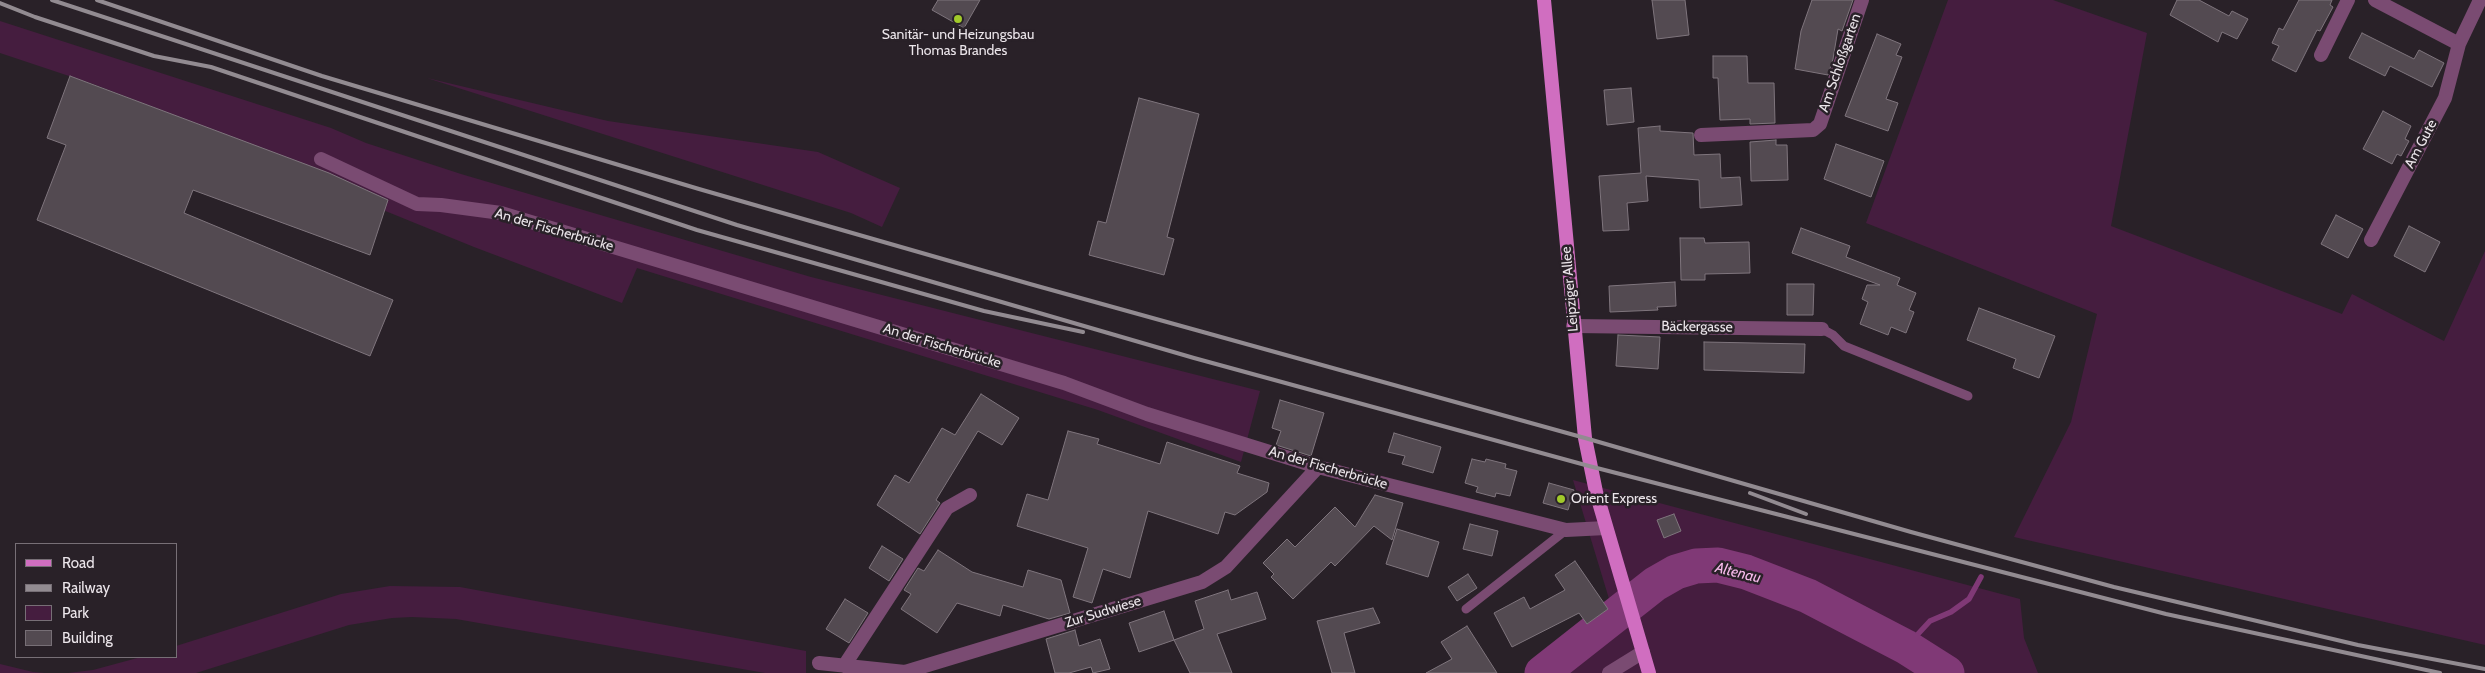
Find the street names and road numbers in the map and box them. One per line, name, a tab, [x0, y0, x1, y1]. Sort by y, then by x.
street label: Am Schloßgarten	[1815, 12, 1865, 114]
street label: Am Gute	[2401, 117, 2441, 171]
street label: An der Fischerbrücke	[493, 205, 615, 255]
street label: Leipziger Allee	[1558, 246, 1582, 332]
street label: Bäckergasse	[1661, 318, 1733, 336]
street label: An der Fischerbrücke	[881, 320, 1003, 372]
street label: An der Fischerbrücke	[1267, 443, 1389, 493]
street label: Zur Sudwiese	[1063, 592, 1143, 632]

